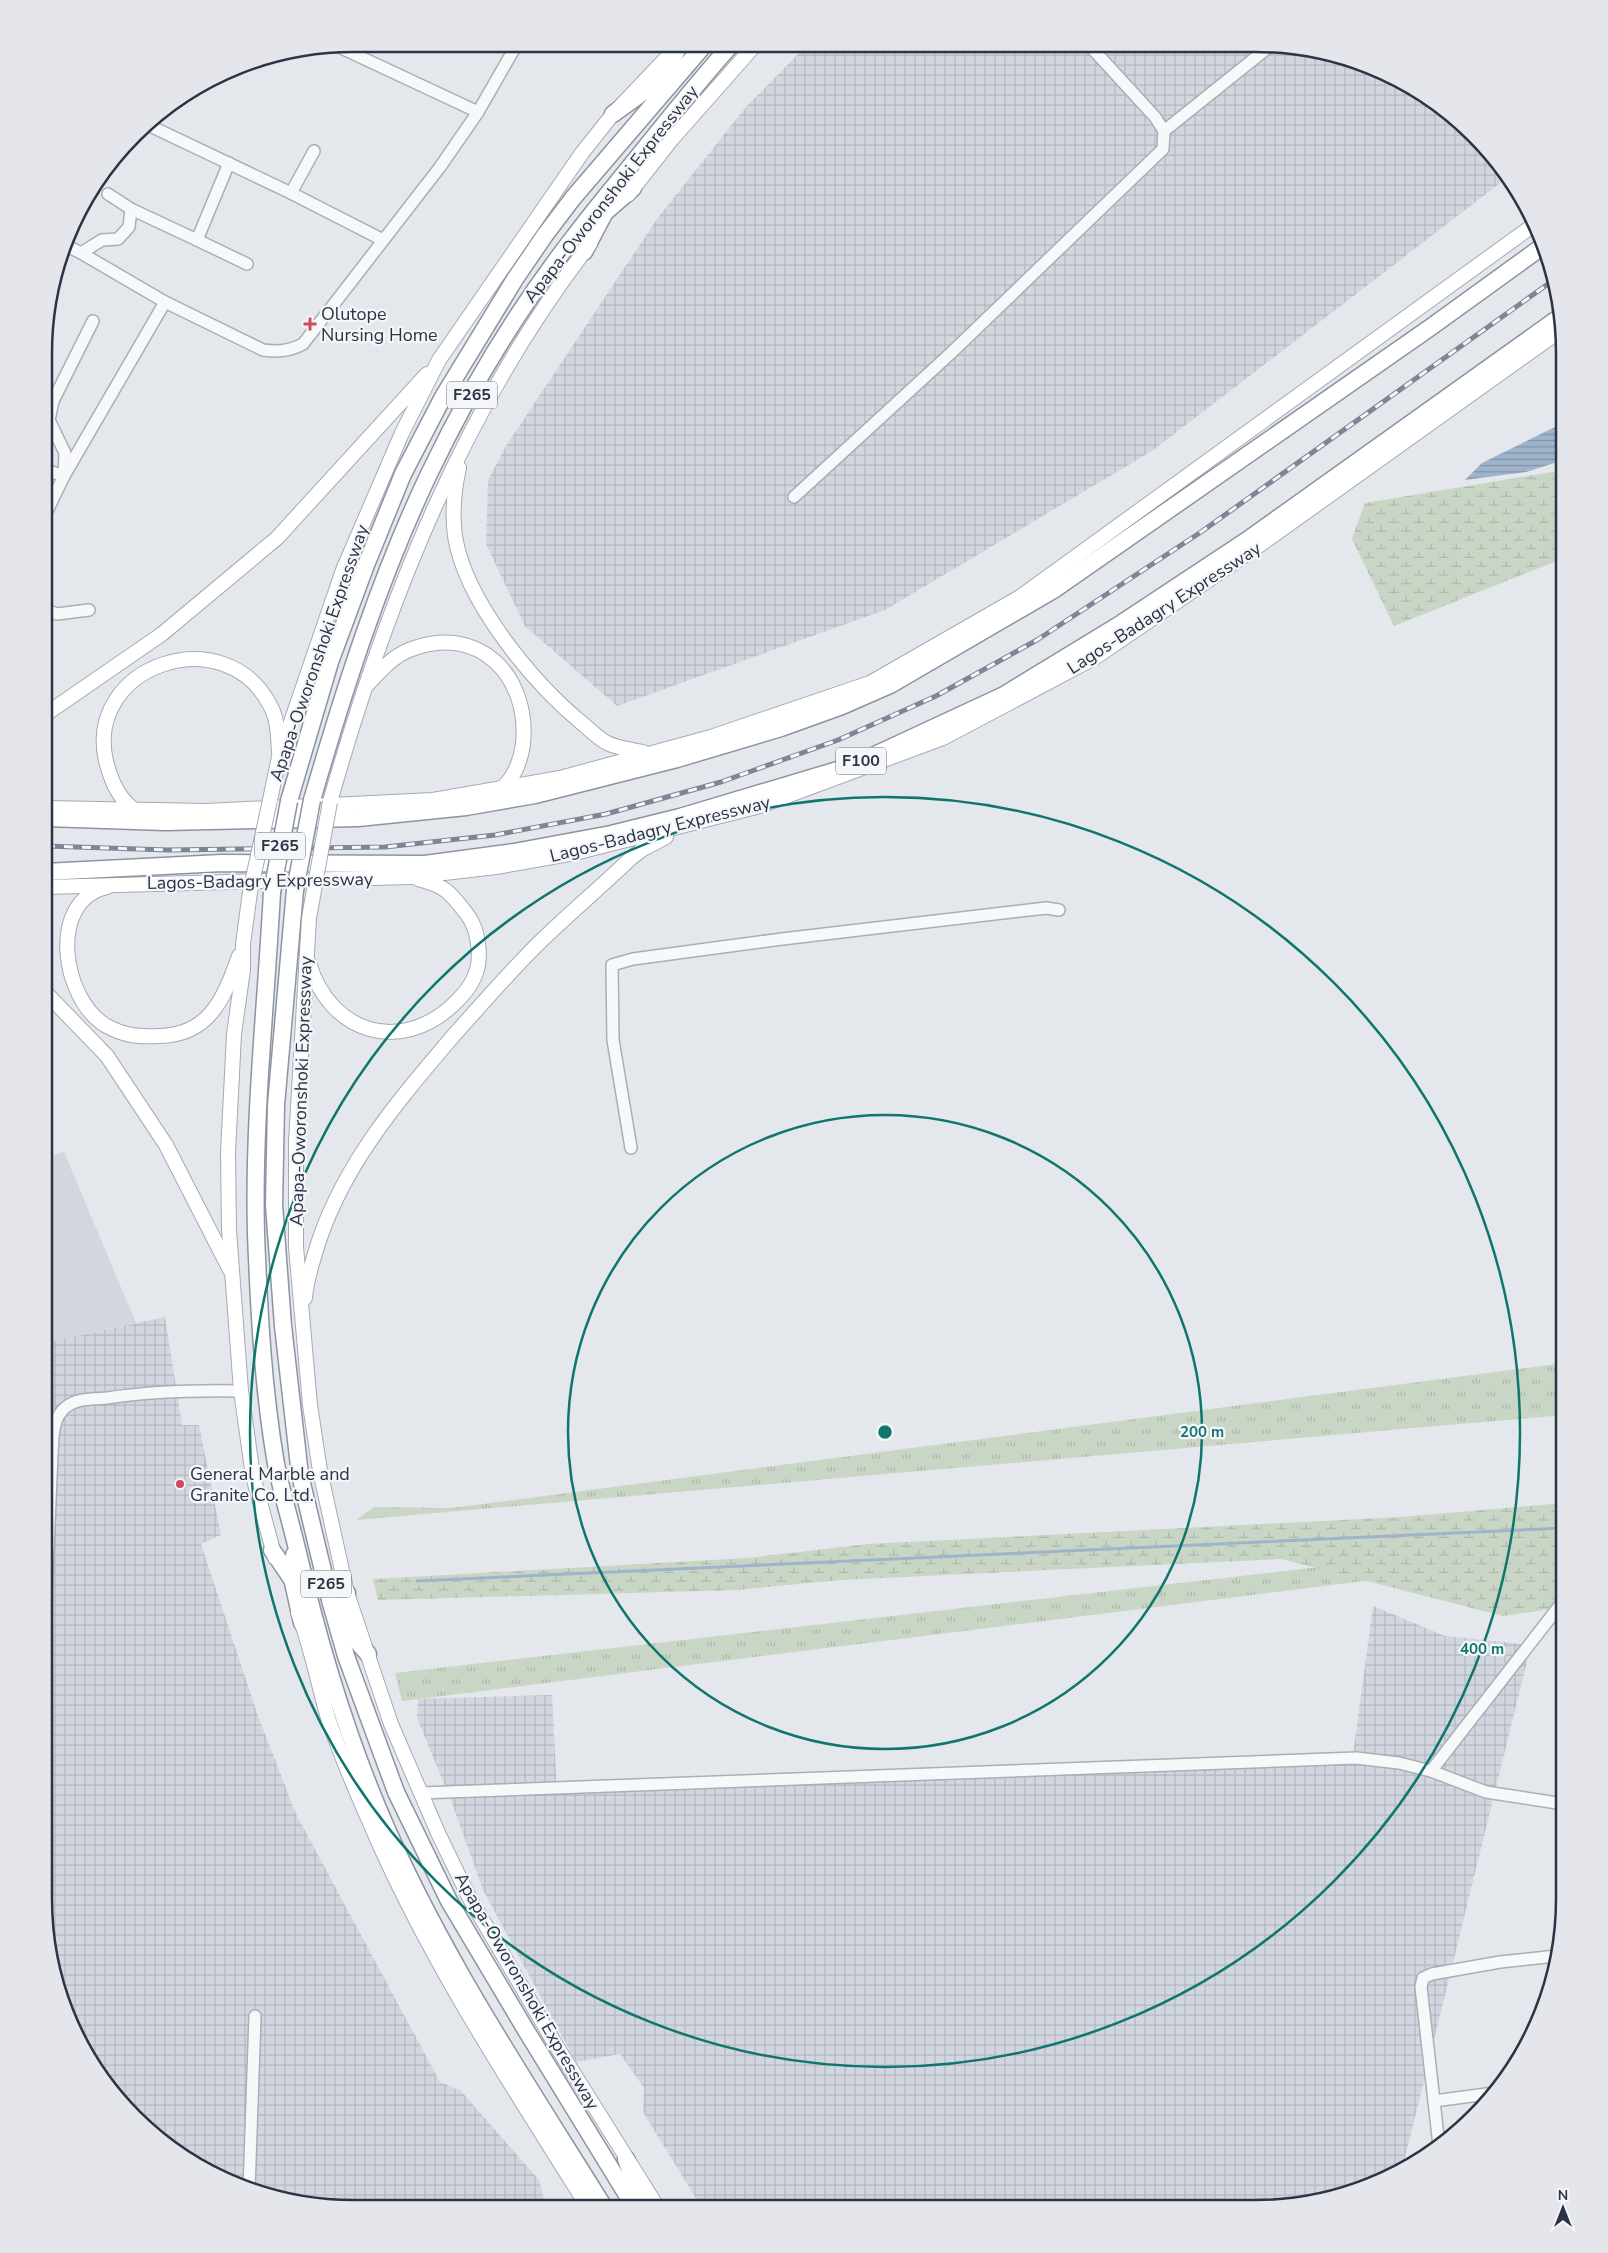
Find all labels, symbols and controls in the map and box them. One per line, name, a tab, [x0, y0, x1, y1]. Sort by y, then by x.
street label: Apapa-Oworonshoki Expressway	[518, 80, 704, 308]
place label: Olutope Nursing Home	[321, 302, 438, 347]
marker: Olutope Nursing Home	[303, 317, 317, 331]
road number: F265	[447, 382, 497, 408]
street label: Apapa-Oworonshoki Expressway	[264, 521, 375, 785]
street label: Lagos-Badagry Expressway	[1063, 536, 1266, 680]
road number: F100	[836, 748, 886, 774]
street label: Lagos-Badagry Expressway	[547, 790, 773, 868]
road number: F265	[255, 832, 305, 859]
street label: Lagos-Badagry Expressway	[147, 867, 374, 895]
street label: Apapa-Oworonshoki Expressway	[284, 955, 318, 1226]
text: 200 m	[1180, 1422, 1224, 1442]
centre of rings	[876, 1423, 894, 1441]
place label: General Marble and Granite Co. Ltd.	[190, 1462, 350, 1507]
marker: General Marble and Granite Co. Ltd.	[174, 1478, 186, 1490]
road number: F265	[301, 1570, 351, 1598]
text: 400 m	[1460, 1639, 1504, 1659]
street label: Apapa-Oworonshoki Expressway	[449, 1868, 605, 2115]
north arrow	[1538, 2183, 1588, 2233]
text: N	[1558, 2186, 1568, 2205]

